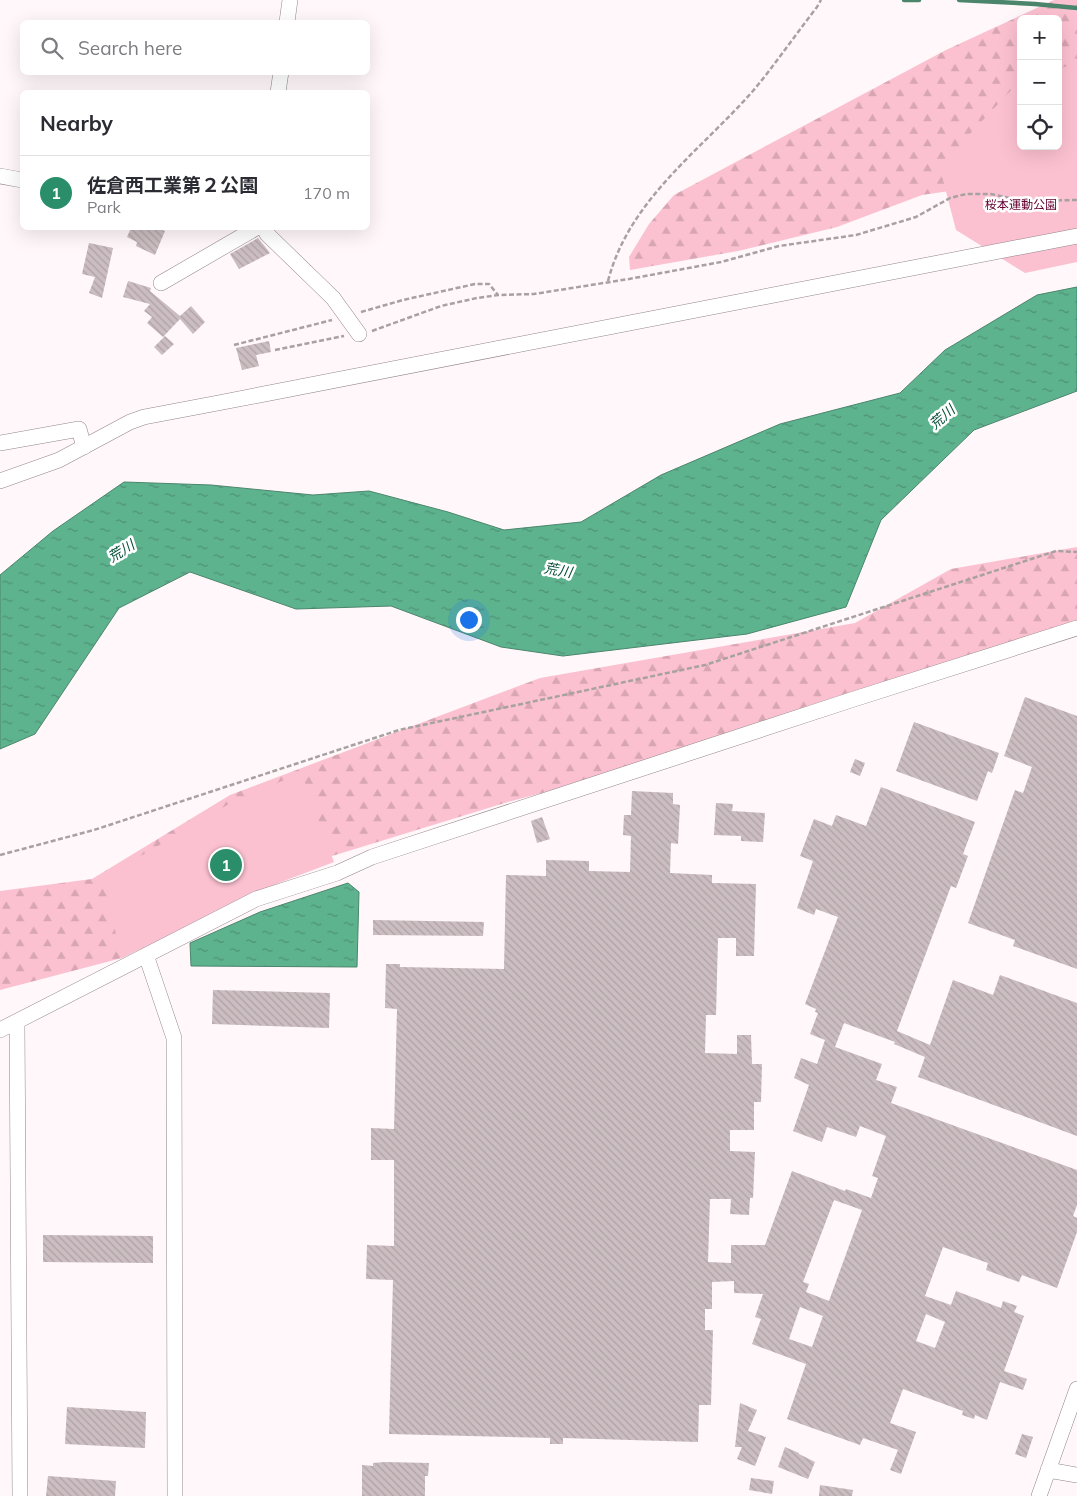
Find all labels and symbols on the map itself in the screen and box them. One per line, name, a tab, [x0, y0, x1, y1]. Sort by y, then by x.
park label: 桜本運動公園	[985, 197, 1057, 212]
water label: 荒川	[926, 400, 960, 433]
water label: 荒川	[104, 535, 139, 566]
water label: 荒川	[543, 559, 575, 582]
your location	[456, 607, 482, 633]
pin: 1	[210, 846, 242, 884]

